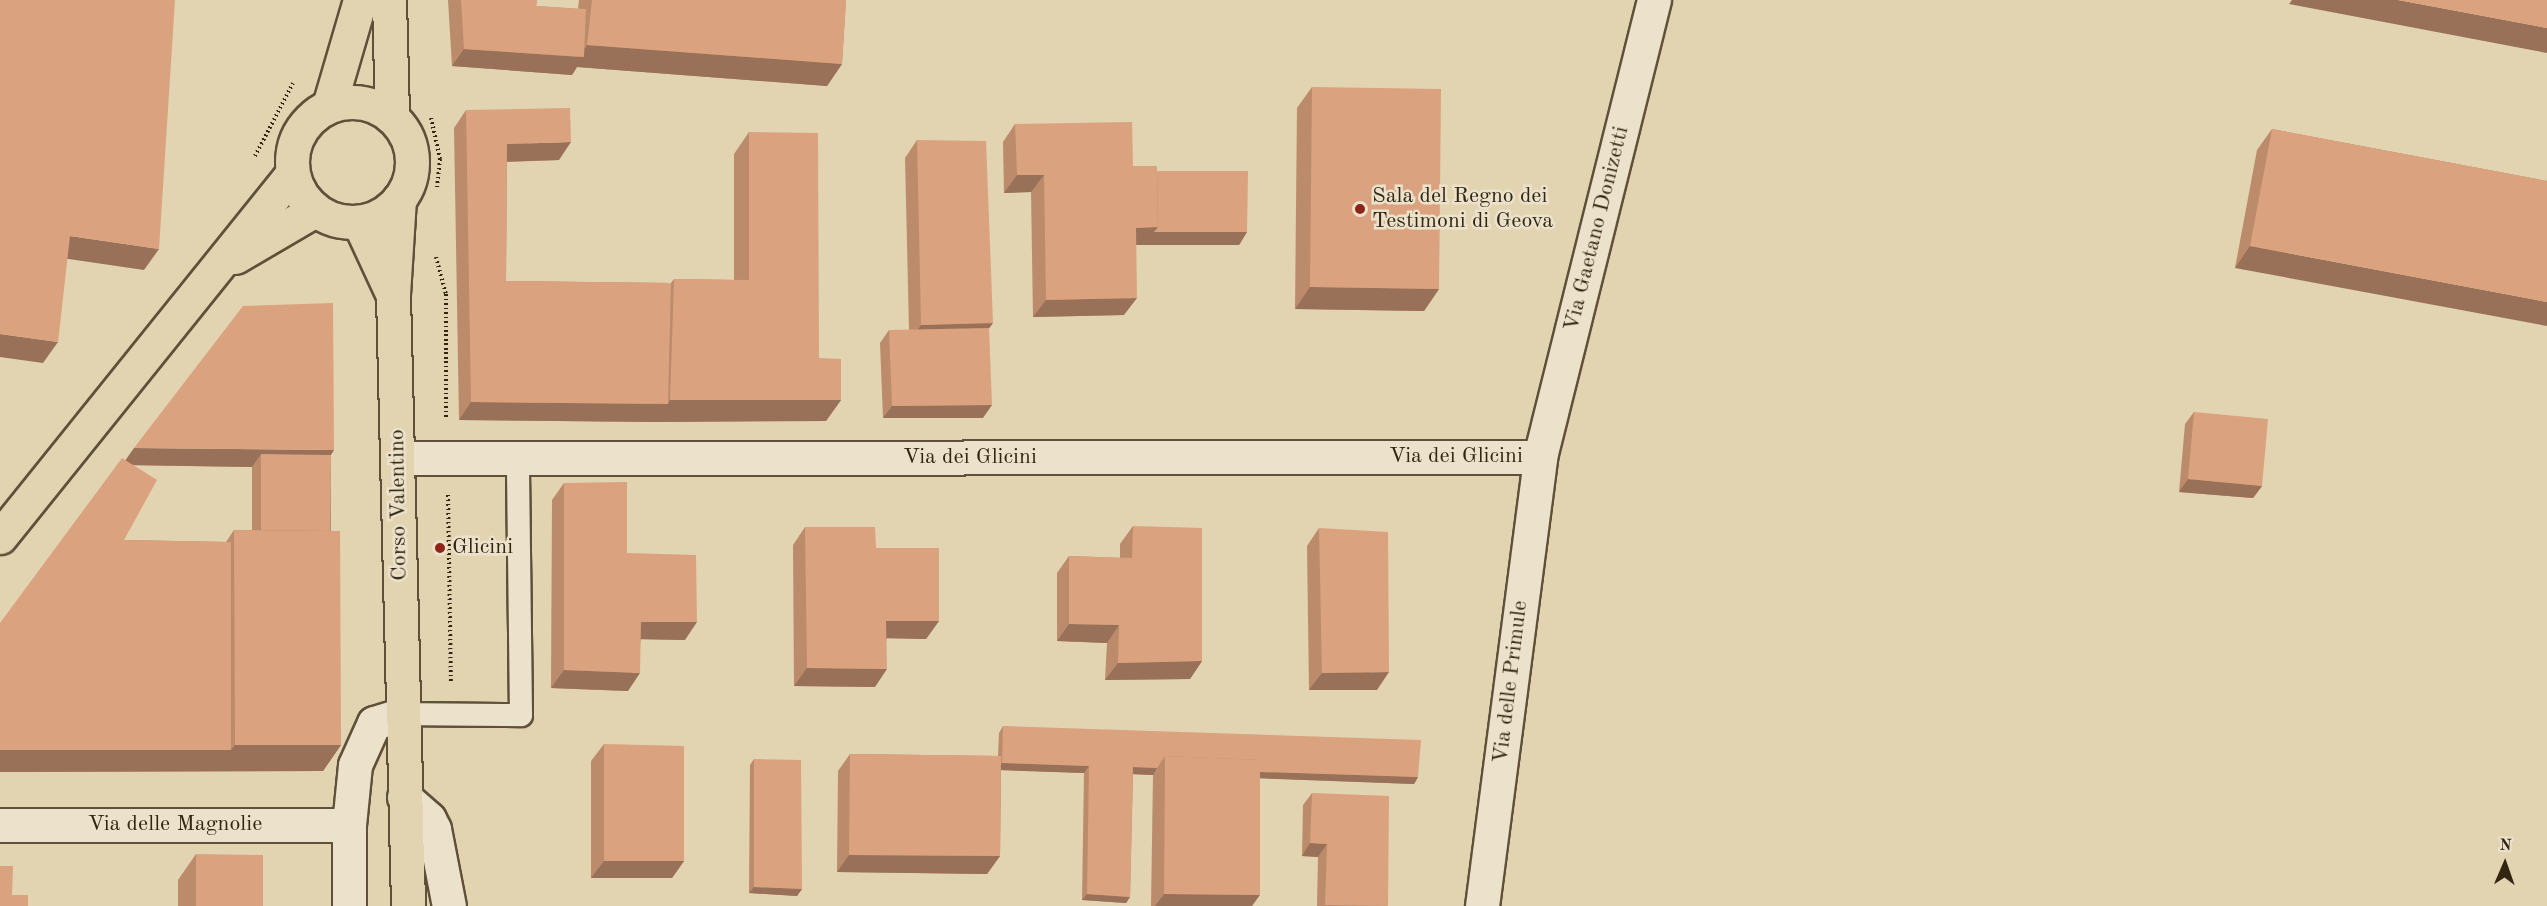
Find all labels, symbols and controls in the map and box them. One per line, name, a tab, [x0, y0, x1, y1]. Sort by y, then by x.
street label: Via Gaetano Donizetti	[1559, 124, 1635, 334]
place label: Sala del Regno dei Testimoni di Geova	[1372, 183, 1553, 234]
marker: Sala del Regno dei Testimoni di Geova	[1353, 202, 1367, 216]
street label: Corso Valentino	[384, 429, 414, 581]
street label: Via dei Glicini	[1389, 444, 1523, 470]
street label: Via dei Glicini	[903, 445, 1037, 471]
place label: Glicini	[452, 535, 513, 561]
marker: Glicini	[433, 541, 447, 555]
street label: Via delle Primule	[1488, 599, 1534, 765]
street label: Via delle Magnolie	[88, 812, 262, 838]
north arrow	[2475, 834, 2535, 894]
text: N	[2499, 838, 2512, 854]

